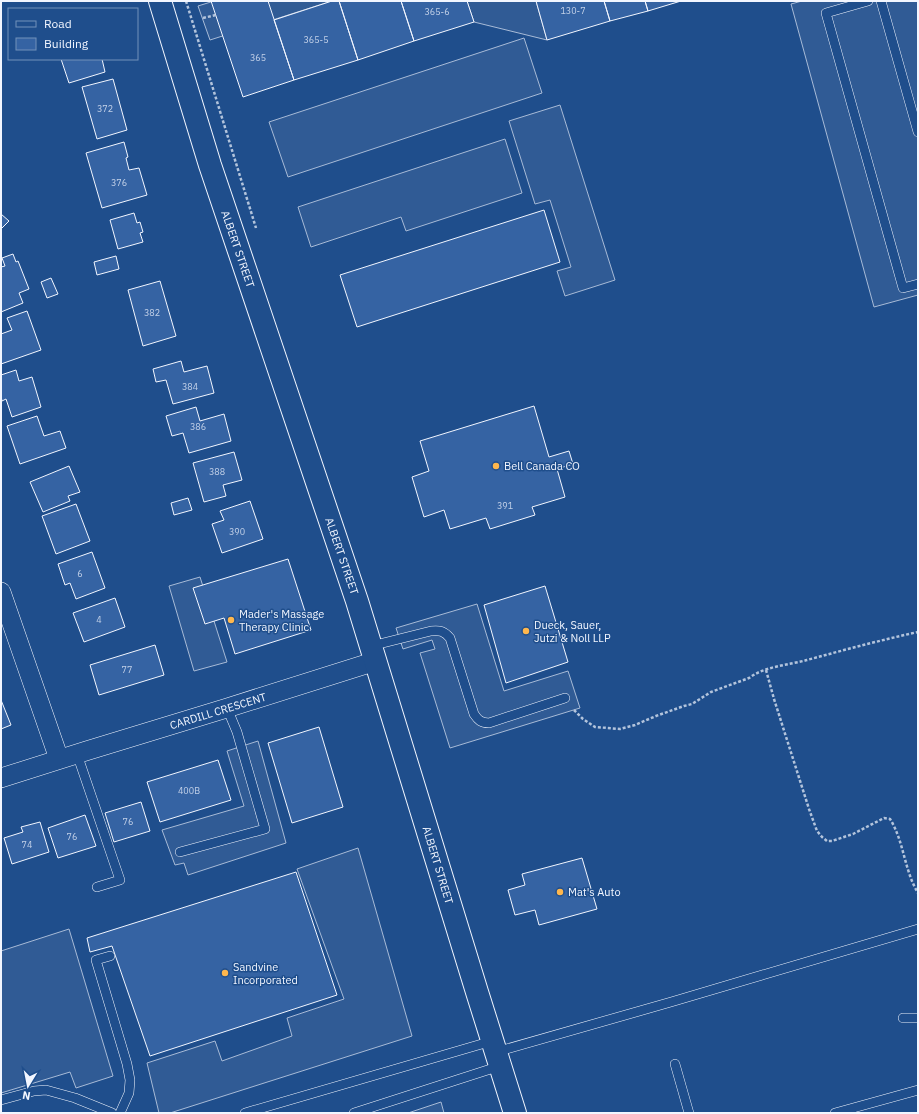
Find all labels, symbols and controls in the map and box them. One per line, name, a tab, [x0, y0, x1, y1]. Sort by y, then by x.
house number: 130-7	[560, 5, 586, 16]
house number: 365-6	[424, 6, 450, 17]
legend	[8, 8, 138, 60]
text: Road	[44, 16, 72, 31]
house number: 365-5	[303, 34, 329, 45]
text: Building	[44, 36, 89, 51]
house number: 365	[250, 52, 266, 63]
house number: 372	[97, 103, 113, 114]
house number: 376	[111, 177, 127, 188]
street label: ALBERT STREET	[218, 209, 258, 290]
house number: 382	[144, 307, 160, 318]
house number: 384	[182, 381, 198, 392]
house number: 386	[190, 421, 206, 432]
place label: Bell Canada CO	[504, 459, 580, 473]
marker: Bell Canada CO	[491, 461, 501, 471]
house number: 388	[209, 466, 225, 477]
house number: 391	[497, 500, 513, 511]
street label: ALBERT STREET	[322, 516, 362, 597]
house number: 390	[229, 526, 245, 537]
house number: 6	[77, 568, 83, 579]
place label: Mader's Massage Therapy Clinic	[239, 607, 324, 634]
house number: 4	[96, 614, 102, 625]
marker: Mader's Massage Therapy Clinic	[226, 615, 236, 625]
place label: Dueck, Sauer, Jutzi & Noll LLP	[534, 618, 611, 645]
marker: Dueck, Sauer, Jutzi & Noll LLP	[521, 626, 531, 636]
house number: 77	[122, 664, 132, 675]
street label: CARDILL CRESCENT	[168, 689, 269, 732]
house number: 400B	[178, 785, 200, 796]
house number: 76	[123, 816, 133, 827]
street label: ALBERT STREET	[420, 824, 457, 906]
house number: 76	[67, 831, 77, 842]
house number: 74	[22, 839, 32, 850]
place label: Mat's Auto	[568, 885, 621, 899]
marker: Mat's Auto	[555, 887, 565, 897]
place label: Sandvine Incorporated	[233, 960, 298, 987]
marker: Sandvine Incorporated	[220, 968, 230, 978]
north arrow	[8, 1066, 48, 1106]
text: N	[21, 1088, 31, 1103]

